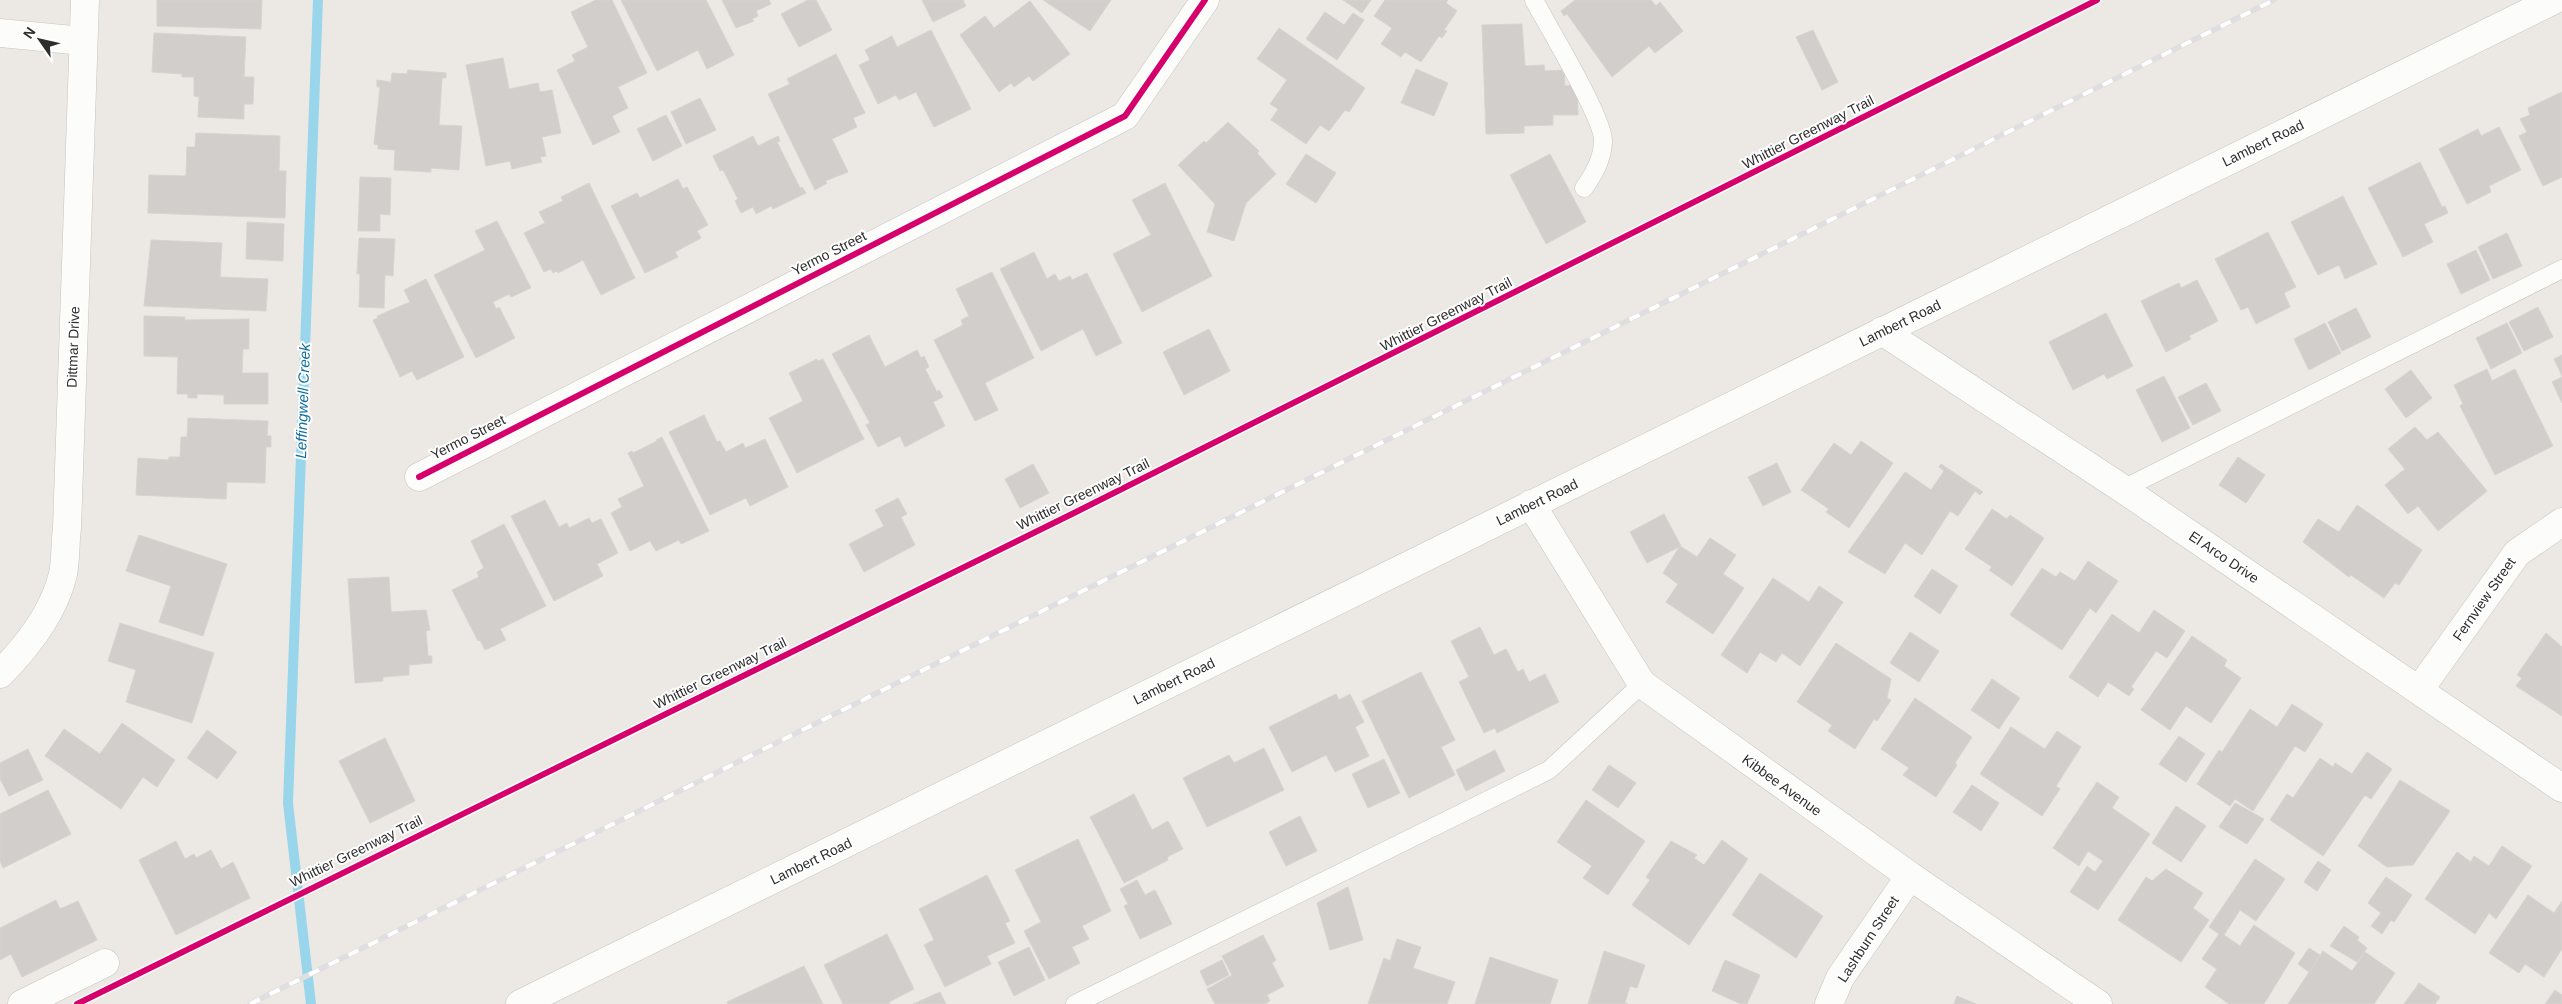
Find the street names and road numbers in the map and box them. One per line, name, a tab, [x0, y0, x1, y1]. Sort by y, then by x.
street label: Whittier Greenway Trail	[1740, 92, 1876, 172]
street label: Lambert Road	[2220, 116, 2306, 170]
street label: Yermo Street	[789, 227, 869, 279]
street label: Whittier Greenway Trail	[1378, 274, 1514, 354]
street label: Lambert Road	[1857, 296, 1943, 350]
street label: Dittmar Drive	[64, 306, 82, 388]
street label: Yermo Street	[428, 411, 508, 463]
street label: Whittier Greenway Trail	[1014, 455, 1152, 533]
street label: Lambert Road	[1494, 475, 1580, 529]
street label: El Arco Drive	[2186, 528, 2262, 586]
street label: Fernview Street	[2449, 554, 2519, 644]
street label: Whittier Greenway Trail	[651, 634, 789, 712]
street label: Lambert Road	[1131, 654, 1217, 708]
street label: Kibbee Avenue	[1739, 751, 1825, 819]
street label: Whittier Greenway Trail	[287, 812, 425, 890]
street label: Lambert Road	[768, 834, 854, 888]
street label: Lashburn Street	[1834, 893, 1902, 985]

